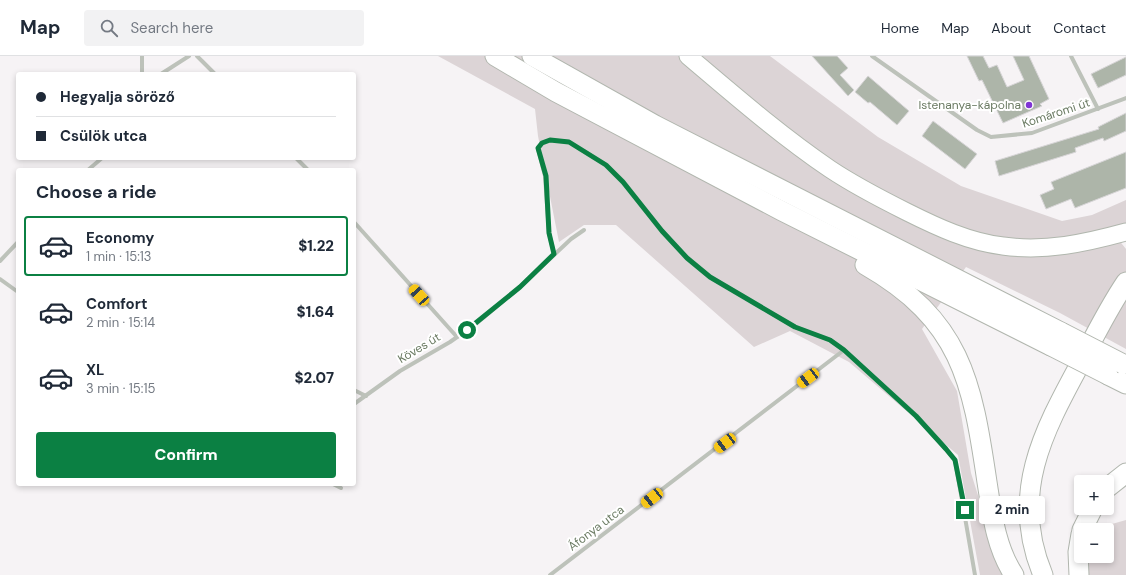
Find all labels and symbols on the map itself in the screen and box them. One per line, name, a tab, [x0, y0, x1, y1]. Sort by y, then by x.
street label: Komáromi út	[1020, 94, 1092, 132]
place label: Istenanya-kápolna	[918, 97, 1021, 113]
marker: Istenanya-kápolna	[1024, 100, 1034, 110]
car	[407, 282, 431, 308]
route start	[458, 321, 476, 339]
street label: Köves út	[395, 329, 444, 367]
car	[795, 366, 821, 390]
car	[712, 431, 738, 455]
car	[639, 486, 665, 510]
callout: 2 min	[979, 496, 1045, 524]
route end	[956, 501, 974, 519]
street label: Áfonya utca	[565, 502, 627, 554]

